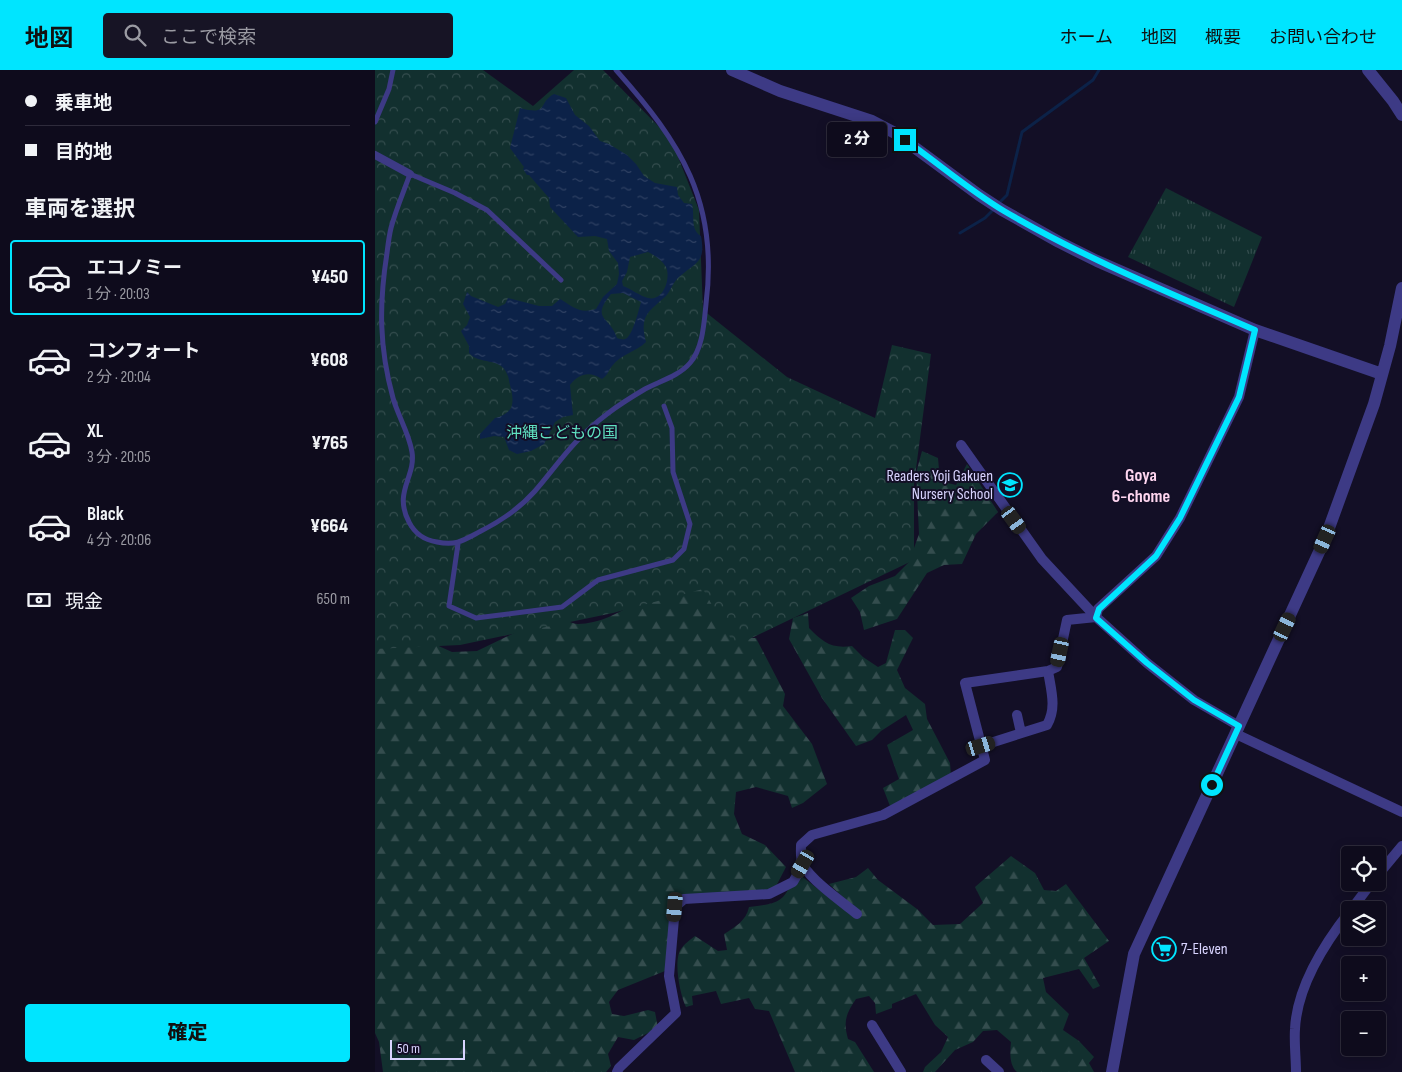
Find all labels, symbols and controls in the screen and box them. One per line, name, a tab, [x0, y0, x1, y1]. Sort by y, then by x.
search box	[103, 13, 453, 58]
icon: search	[121, 21, 149, 49]
text: 地図	[25, 24, 73, 53]
text: ここで検索	[161, 26, 256, 49]
text: ホーム	[1060, 27, 1113, 48]
text: 地図	[1141, 27, 1177, 48]
text: 概要	[1205, 27, 1241, 48]
text: お問い合わせ	[1269, 27, 1377, 48]
text: 乗車地	[55, 92, 112, 115]
callout: 2 分	[827, 122, 887, 158]
route end	[894, 129, 916, 151]
text: 2 分	[844, 130, 870, 149]
text: 目的地	[55, 141, 112, 164]
text: 車両を選択	[25, 196, 135, 223]
icon: car	[27, 255, 72, 300]
text: エコノミー	[87, 257, 182, 280]
text: ¥450	[311, 266, 348, 289]
text: 1 分 · 20:03	[87, 285, 150, 304]
icon: car	[27, 338, 72, 383]
text: コンフォート	[87, 340, 200, 363]
text: ¥608	[310, 349, 348, 372]
text: 2 分 · 20:04	[87, 368, 151, 387]
text: XL	[87, 420, 103, 443]
icon: car	[27, 421, 72, 466]
park label: 沖縄こどもの国	[506, 424, 618, 443]
text: ¥765	[312, 432, 348, 455]
text: 3 分 · 20:05	[87, 448, 151, 467]
district label: Goya 6-chome	[1112, 465, 1170, 507]
place label: Readers Yoji Gakuen Nursery School	[886, 467, 993, 504]
school or university icon: Readers Yoji Gakuen Nursery School	[997, 472, 1023, 498]
text: Black	[87, 503, 124, 526]
car	[999, 503, 1028, 537]
icon: car	[27, 504, 72, 549]
text: ¥664	[310, 515, 348, 538]
car	[1312, 522, 1337, 556]
text: 4 分 · 20:06	[87, 531, 151, 550]
icon: cash	[25, 586, 53, 614]
text: 650 m	[317, 590, 350, 609]
text: 現金	[65, 591, 103, 614]
car	[1271, 610, 1298, 644]
car	[1049, 636, 1070, 668]
car	[964, 734, 997, 758]
route start	[1201, 774, 1223, 796]
map controls	[1341, 846, 1386, 1056]
button: locate	[1341, 846, 1386, 891]
car	[789, 847, 816, 881]
car	[666, 891, 683, 923]
button: layers	[1341, 901, 1386, 946]
supermarket icon: 7-Eleven	[1151, 936, 1177, 962]
place label: 7-Eleven	[1181, 940, 1228, 959]
button: +	[1341, 956, 1386, 1001]
button: 確定	[25, 1004, 350, 1062]
button: −	[1341, 1011, 1386, 1056]
scale bar	[390, 1037, 465, 1060]
text: 50 m	[397, 1040, 420, 1057]

